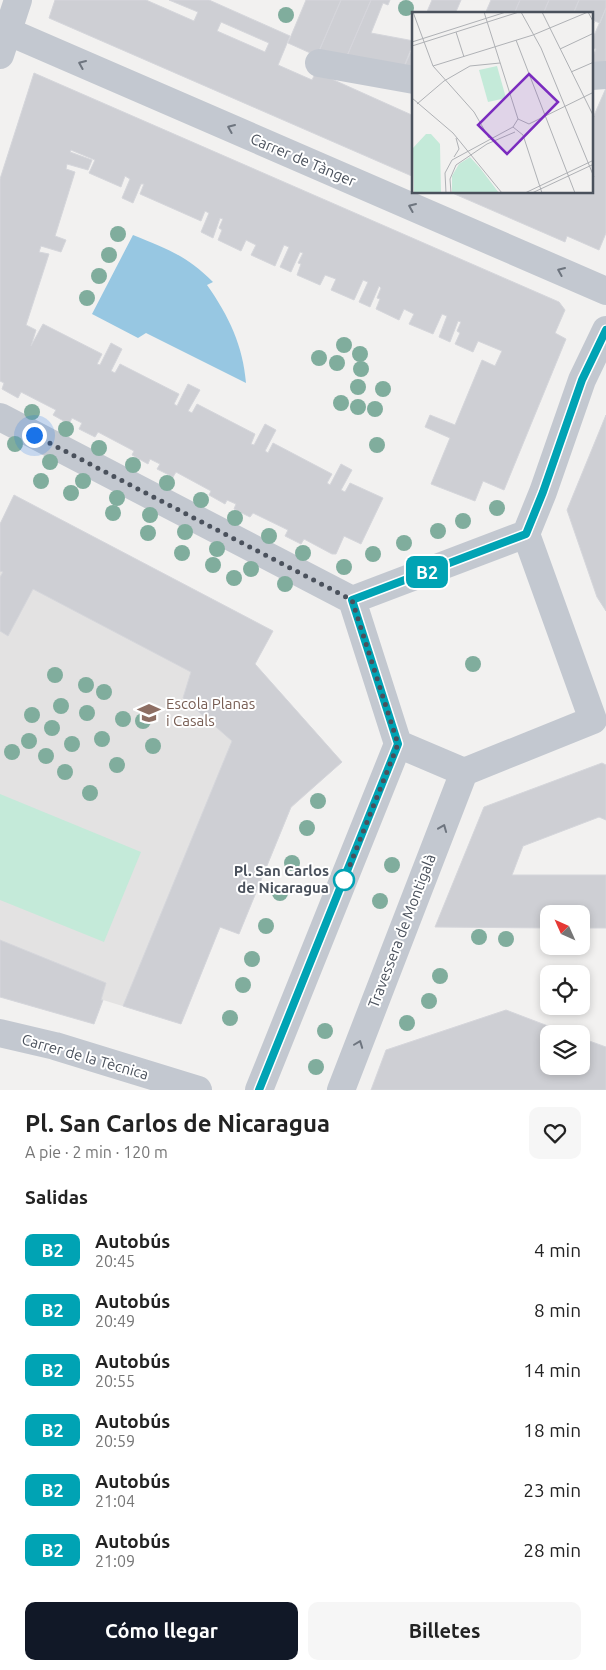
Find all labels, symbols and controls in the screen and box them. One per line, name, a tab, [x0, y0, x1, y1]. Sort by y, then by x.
inset map	[412, 12, 594, 194]
one-way arrow	[78, 59, 87, 70]
one-way arrow	[227, 124, 236, 135]
street label: Carrer de Tànger	[248, 130, 359, 190]
one-way arrow	[408, 202, 417, 213]
one-way arrow	[557, 267, 566, 278]
your location	[22, 423, 47, 448]
line badge: B2	[404, 556, 450, 588]
text: B2	[416, 562, 438, 582]
place label: Escola Planas i Casals	[166, 695, 255, 729]
school or university icon: Escola Planas i Casals	[136, 700, 162, 726]
one-way arrow	[437, 824, 447, 832]
street label: Travessera de Montigalà	[364, 852, 439, 1010]
place label: Pl. San Carlos de Nicaragua	[234, 862, 329, 896]
marker: Pl. San Carlos de Nicaragua	[333, 869, 355, 891]
north arrow	[540, 905, 590, 955]
map controls	[540, 905, 590, 1075]
button: locate	[540, 965, 590, 1015]
button: layers	[540, 1025, 590, 1075]
street label: Carrer de la Tècnica	[20, 1030, 150, 1083]
one-way arrow	[353, 1041, 363, 1049]
button: heart	[529, 1107, 581, 1159]
text: Pl. San Carlos de Nicaragua	[25, 1110, 330, 1137]
text: A pie · 2 min · 120 m	[25, 1143, 168, 1161]
text: Salidas	[25, 1186, 88, 1208]
text: Autobús	[95, 1230, 170, 1252]
text: 4 min	[534, 1239, 581, 1261]
text: B2	[41, 1240, 64, 1260]
text: 20:45	[95, 1252, 135, 1270]
text: Autobús	[95, 1290, 170, 1312]
text: 8 min	[534, 1299, 581, 1321]
text: B2	[41, 1300, 64, 1320]
text: 20:49	[95, 1312, 135, 1330]
text: Autobús	[95, 1350, 170, 1372]
text: 14 min	[523, 1359, 581, 1381]
text: B2	[41, 1360, 64, 1380]
text: 20:55	[95, 1372, 135, 1390]
text: Autobús	[95, 1410, 170, 1432]
text: 18 min	[523, 1419, 581, 1441]
text: B2	[41, 1420, 64, 1440]
text: 20:59	[95, 1432, 135, 1450]
text: Autobús	[95, 1470, 170, 1492]
text: 23 min	[523, 1479, 581, 1501]
text: B2	[41, 1480, 64, 1500]
text: 21:04	[95, 1492, 135, 1510]
text: Autobús	[95, 1530, 170, 1552]
text: 28 min	[523, 1539, 581, 1561]
text: B2	[41, 1540, 64, 1560]
text: 21:09	[95, 1552, 135, 1570]
button: Cómo llegar	[25, 1602, 298, 1660]
button: Billetes	[308, 1602, 581, 1660]

